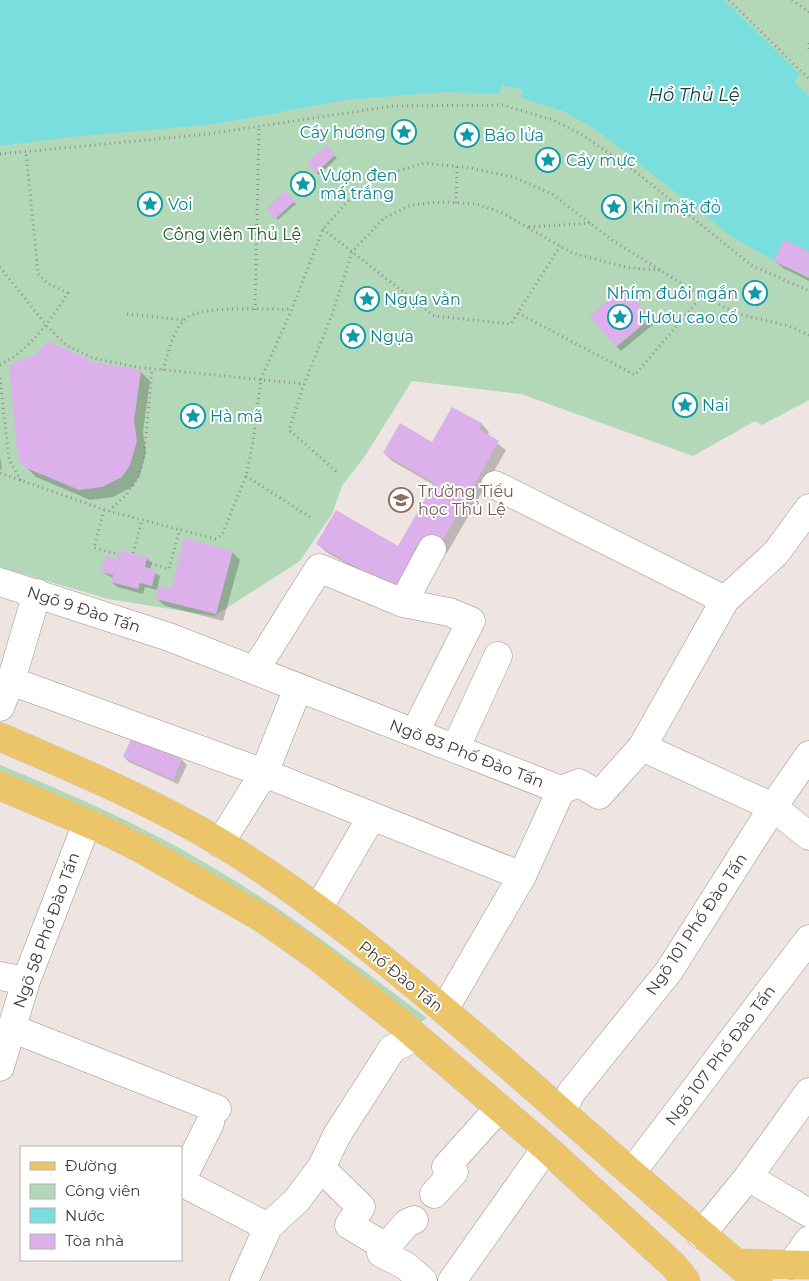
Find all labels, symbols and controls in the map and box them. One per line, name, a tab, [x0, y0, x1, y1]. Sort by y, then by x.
water label: Hồ Thủ Lệ	[648, 84, 740, 106]
place icon: Cầy hương	[391, 119, 417, 145]
place icon: Báo lửa	[454, 122, 480, 148]
place label: Cầy hương	[300, 123, 386, 142]
place label: Báo lửa	[484, 126, 544, 145]
place icon: Cầy mực	[535, 147, 561, 173]
place label: Cầy mực	[566, 151, 636, 170]
place label: Vượn đen má trắng	[320, 166, 398, 203]
place icon: Vượn đen má trắng	[290, 171, 316, 197]
place icon: Voi	[137, 191, 163, 217]
place icon: Khỉ mặt đỏ	[601, 194, 627, 220]
place label: Voi	[168, 195, 193, 214]
place label: Khỉ mặt đỏ	[632, 198, 721, 217]
park label: Công viên Thủ Lệ	[163, 225, 301, 244]
place icon: Nhím đuôi ngắn	[742, 280, 768, 306]
place label: Nhím đuôi ngắn	[607, 284, 738, 303]
place icon: Ngựa vằn	[354, 286, 380, 312]
place label: Ngựa vằn	[384, 290, 461, 309]
place icon: Hươu cao cổ	[607, 304, 633, 330]
place label: Hươu cao cổ	[638, 308, 738, 327]
place icon: Ngựa	[340, 323, 366, 349]
place label: Ngựa	[370, 327, 414, 346]
place icon: Nai	[672, 392, 698, 418]
place label: Nai	[702, 396, 729, 415]
place icon: Hà mã	[180, 403, 206, 429]
place label: Hà mã	[210, 407, 263, 426]
place label: Trường Tiểu học Thủ Lệ	[418, 482, 514, 519]
school or university icon: Trường Tiểu học Thủ Lệ	[388, 487, 414, 513]
street label: Ngõ 9 Đào Tấn	[25, 582, 143, 637]
street label: Ngõ 83 Phố Đào Tấn	[387, 715, 547, 792]
street label: Ngõ 58 Phố Đào Tấn	[9, 850, 83, 1011]
street label: Ngõ 101 Phố Đào Tấn	[642, 850, 751, 999]
street label: Phố Đào Tấn	[355, 937, 446, 1016]
street label: Ngõ 107 Phố Đào Tấn	[661, 981, 779, 1129]
legend	[20, 1146, 182, 1261]
text: Đường	[65, 1156, 117, 1175]
text: Công viên	[65, 1181, 140, 1200]
text: Nước	[65, 1206, 105, 1225]
text: Tòa nhà	[65, 1231, 124, 1250]

